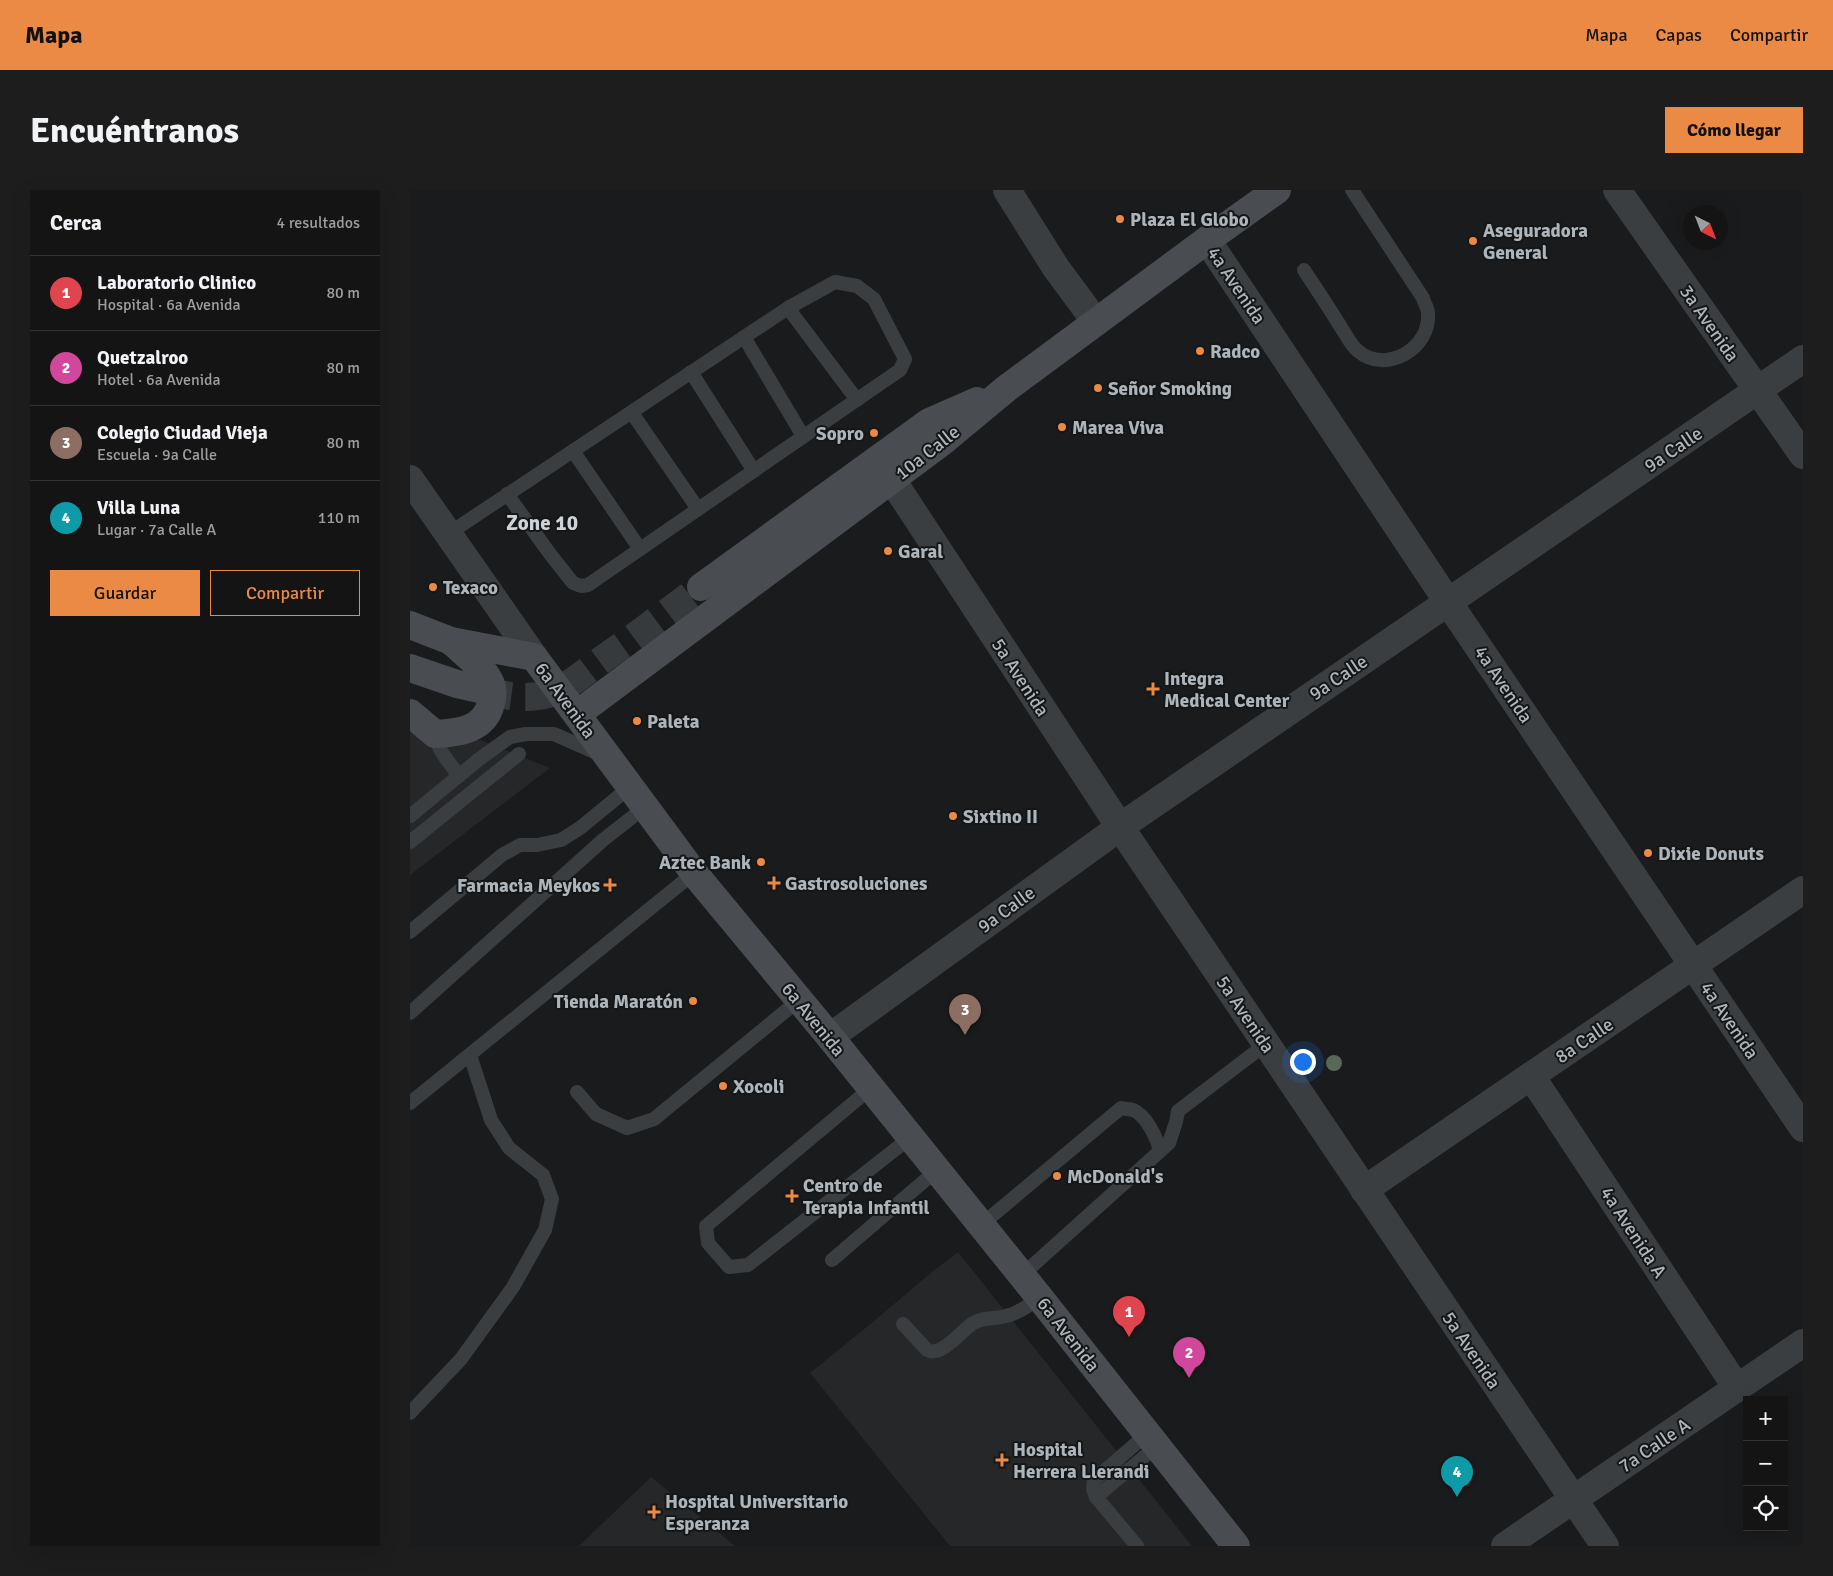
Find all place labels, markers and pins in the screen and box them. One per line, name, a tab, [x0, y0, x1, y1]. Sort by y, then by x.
place label: Plaza El Globo	[1130, 208, 1249, 232]
marker: Plaza El Globo	[1114, 213, 1126, 225]
place label: Aseguradora General	[1483, 219, 1588, 265]
marker: Aseguradora General	[1467, 235, 1479, 247]
place label: Radco	[1210, 340, 1260, 364]
marker: Radco	[1194, 345, 1206, 357]
place label: Señor Smoking	[1108, 377, 1232, 401]
marker: Señor Smoking	[1092, 382, 1104, 394]
place label: Marea Viva	[1072, 416, 1164, 440]
marker: Marea Viva	[1056, 421, 1068, 433]
place label: Sopro	[816, 422, 864, 446]
marker: Sopro	[868, 427, 880, 439]
place label: Garal	[898, 540, 943, 564]
marker: Garal	[882, 545, 894, 557]
place label: Texaco	[443, 576, 498, 600]
marker: Texaco	[427, 581, 439, 593]
place label: Integra Medical Center	[1164, 667, 1290, 713]
marker: Integra Medical Center	[1146, 682, 1160, 696]
place label: Paleta	[647, 710, 700, 734]
marker: Paleta	[631, 715, 643, 727]
place label: Sixtino II	[963, 805, 1038, 829]
marker: Sixtino II	[947, 810, 959, 822]
place label: Dixie Donuts	[1658, 842, 1764, 866]
marker: Dixie Donuts	[1642, 847, 1654, 859]
place label: Aztec Bank	[659, 851, 751, 875]
marker: Aztec Bank	[755, 856, 767, 868]
place label: Gastrosoluciones	[785, 872, 927, 896]
place label: Farmacia Meykos	[457, 874, 600, 898]
marker: Gastrosoluciones	[767, 876, 781, 890]
marker: Farmacia Meykos	[604, 879, 616, 891]
place label: Tienda Maratón	[554, 990, 683, 1014]
pin: 3	[949, 994, 981, 1035]
marker: Tienda Maratón	[687, 995, 699, 1007]
place label: Xocoli	[733, 1075, 784, 1099]
marker: Xocoli	[717, 1080, 729, 1092]
place label: McDonald's	[1067, 1165, 1163, 1189]
marker: McDonald's	[1051, 1170, 1063, 1182]
place label: Centro de Terapia Infantil	[803, 1174, 930, 1220]
marker: Centro de Terapia Infantil	[785, 1189, 799, 1203]
pin: 1	[1113, 1296, 1145, 1337]
pin: 2	[1173, 1337, 1205, 1378]
place label: Hospital Herrera Llerandi	[1013, 1438, 1150, 1484]
marker: Hospital Herrera Llerandi	[995, 1453, 1009, 1467]
pin: 4	[1441, 1456, 1473, 1497]
place label: Hospital Universitario Esperanza	[665, 1490, 848, 1536]
marker: Hospital Universitario Esperanza	[647, 1505, 661, 1519]

